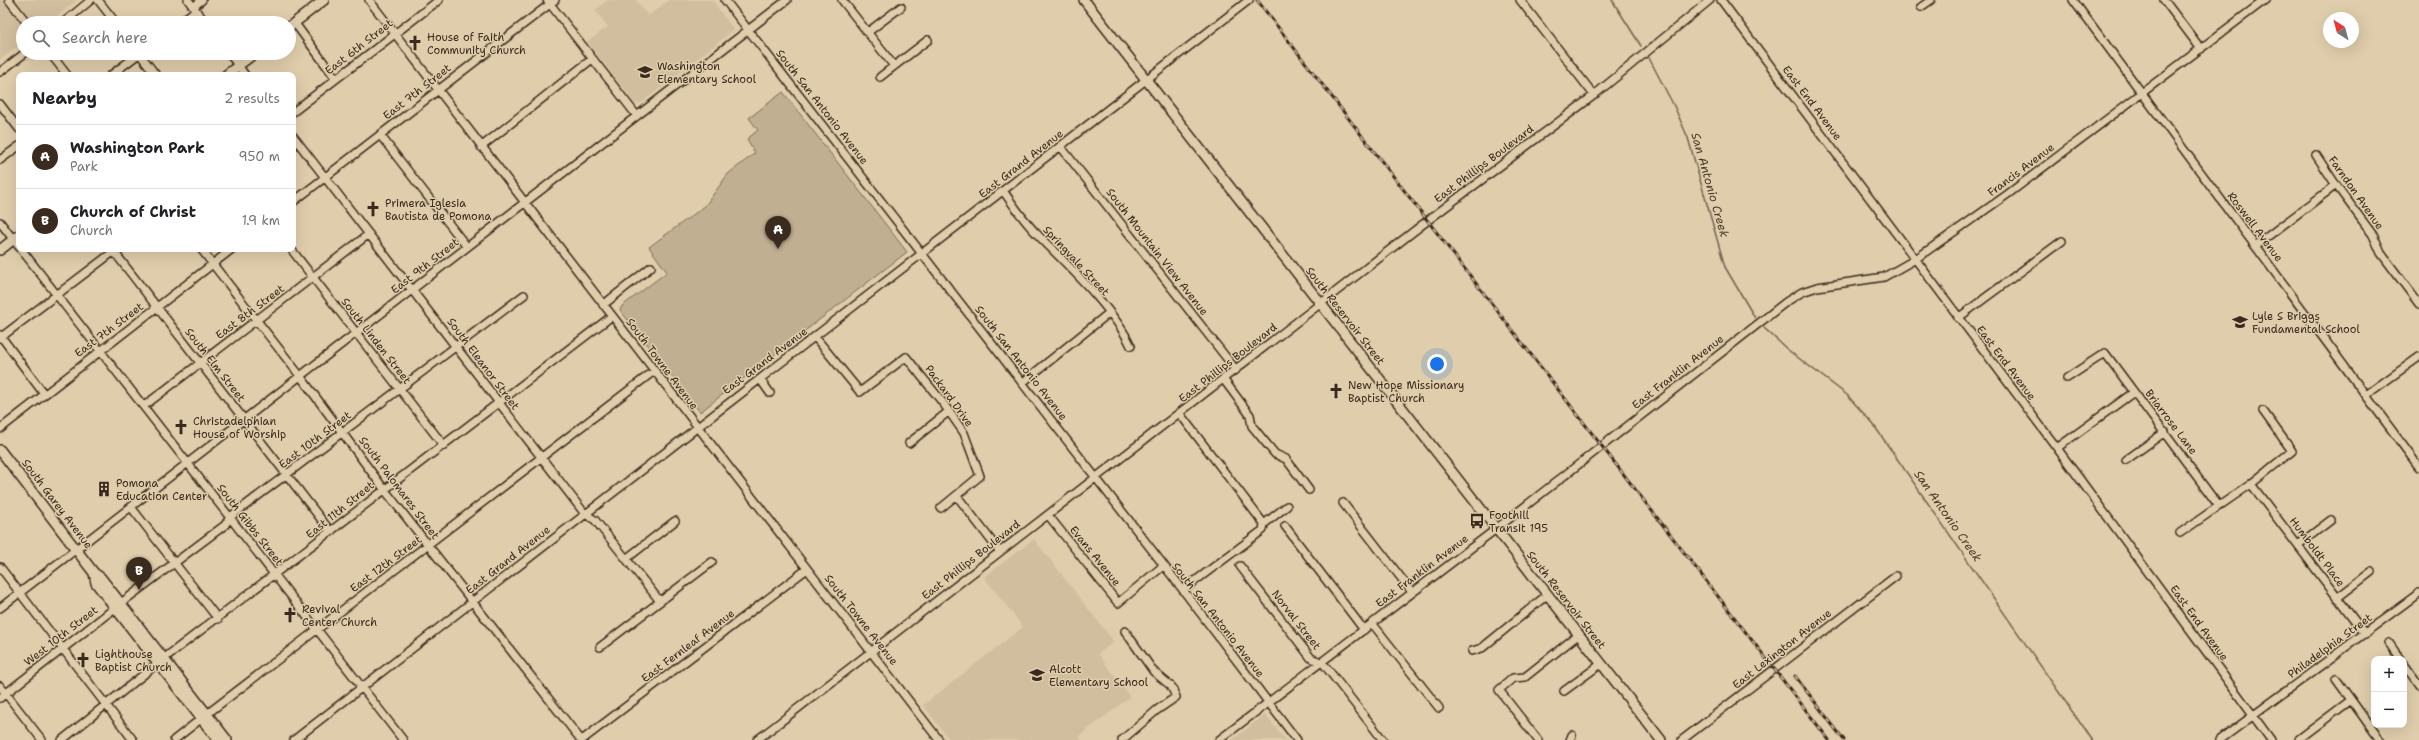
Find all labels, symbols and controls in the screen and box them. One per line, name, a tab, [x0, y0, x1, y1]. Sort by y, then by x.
north arrow	[2323, 12, 2359, 48]
search box	[16, 16, 296, 60]
street label: East 6th Street	[322, 16, 396, 78]
icon: search	[30, 27, 52, 49]
text: Search here	[62, 28, 148, 48]
place label: House of Faith Community Church	[427, 30, 526, 58]
church icon: House of Faith Community Church	[406, 34, 424, 52]
street label: South San Antonio Avenue	[772, 46, 872, 168]
place label: Washington Elementary School	[657, 59, 757, 87]
street label: East 7th Street	[380, 61, 454, 123]
school or university icon: Washington Elementary School	[636, 63, 654, 81]
street label: East End Avenue	[1779, 63, 1845, 143]
text: Nearby	[32, 87, 97, 109]
text: 2 results	[224, 90, 280, 107]
street label: East Phillips Boulevard	[1431, 122, 1537, 206]
street label: East Grand Avenue	[976, 126, 1066, 202]
water label: San Antonio Creek	[1687, 131, 1733, 239]
text: Washington Park	[70, 138, 205, 158]
street label: Francis Avenue	[1985, 140, 2057, 200]
text: A	[40, 148, 50, 165]
text: 950 m	[239, 148, 280, 165]
street label: Farndon Avenue	[2325, 153, 2387, 233]
text: Park	[70, 158, 98, 175]
street label: South Mountain View Avenue	[1103, 185, 1211, 319]
street label: Roswell Avenue	[2224, 189, 2286, 265]
place label: Primera Iglesia Bautista de Pomona	[385, 196, 491, 224]
church icon: Primera Iglesia Bautista de Pomona	[364, 200, 382, 218]
text: Church of Christ	[70, 202, 196, 222]
text: B	[41, 212, 49, 229]
text: 1.9 km	[242, 212, 280, 229]
pin: A	[765, 216, 791, 249]
text: Church	[70, 222, 113, 239]
street label: Springvale Street	[1040, 223, 1113, 300]
street label: East 9th Street	[388, 235, 462, 297]
street label: South Reservoir Street	[1302, 264, 1388, 368]
street label: East 8th Street	[213, 281, 288, 343]
street label: South Linden Street	[338, 295, 414, 387]
street label: East 7th Street	[72, 299, 147, 361]
street label: South San Antonio Avenue	[971, 302, 1071, 424]
place label: Lyle S Briggs Fundamental School	[2252, 309, 2360, 337]
school or university icon: Lyle S Briggs Fundamental School	[2231, 313, 2249, 331]
street label: South Eleanor Street	[443, 315, 523, 413]
street label: South Towne Avenue	[623, 315, 701, 413]
street label: East Phillips Boulevard	[1176, 320, 1280, 406]
street label: East End Avenue	[1973, 323, 2039, 403]
street label: East Grand Avenue	[719, 324, 811, 398]
street label: South Elm Street	[181, 325, 249, 405]
street label: East Franklin Avenue	[1629, 331, 1727, 413]
your location	[1427, 354, 1447, 374]
street label: Packard Drive	[921, 362, 977, 430]
place label: New Hope Missionary Baptist Church	[1348, 378, 1464, 406]
church icon: New Hope Missionary Baptist Church	[1327, 382, 1345, 400]
street label: Briarrose Lane	[2142, 386, 2200, 458]
street label: East 10th Street	[276, 408, 354, 472]
place label: Christadelphian House of Worship	[193, 414, 286, 442]
church icon: Christadelphian House of Worship	[172, 418, 190, 436]
street label: South Palomares Street	[355, 434, 443, 543]
street label: South Garey Avenue	[18, 456, 96, 552]
water label: San Antonio Creek	[1910, 467, 1986, 565]
place label: Pomona Education Center	[116, 476, 207, 504]
street label: East 11th Street	[303, 478, 377, 542]
building icon: Pomona Education Center	[95, 480, 113, 498]
street label: South Gibbs Street	[213, 481, 287, 569]
place label: Foothill Transit 195	[1489, 508, 1548, 536]
bus stop icon: Foothill Transit 195	[1468, 512, 1486, 530]
street label: Humboldt Place	[2286, 514, 2348, 590]
street label: East Phillips Boulevard	[919, 517, 1023, 603]
street label: East Grand Avenue	[463, 522, 553, 598]
street label: Evans Avenue	[1066, 523, 1124, 589]
street label: East Franklin Avenue	[1373, 531, 1471, 611]
street label: East 12th Street	[347, 532, 425, 596]
street label: South Reservoir Street	[1523, 548, 1609, 652]
pin: B	[126, 557, 152, 590]
street label: South San Antonio Avenue	[1168, 559, 1268, 681]
street label: South Towne Avenue	[821, 572, 901, 668]
street label: East End Avenue	[2166, 582, 2232, 664]
street label: Norval Street	[1268, 587, 1324, 653]
street label: West 10th Street	[21, 602, 101, 669]
place label: Revival Center Church	[302, 602, 377, 630]
church icon: Revival Center Church	[281, 606, 299, 624]
street label: East Fernleaf Avenue	[638, 606, 738, 686]
street label: East Lexington Avenue	[1729, 606, 1835, 692]
street label: Philadelphia Street	[2285, 610, 2375, 682]
place label: Lighthouse Baptist Church	[95, 647, 172, 675]
church icon: Lighthouse Baptist Church	[74, 651, 92, 669]
map controls	[2371, 656, 2407, 728]
button: +	[2371, 656, 2407, 692]
place label: Alcott Elementary School	[1049, 662, 1149, 690]
school or university icon: Alcott Elementary School	[1028, 666, 1046, 684]
button: −	[2371, 692, 2407, 728]

